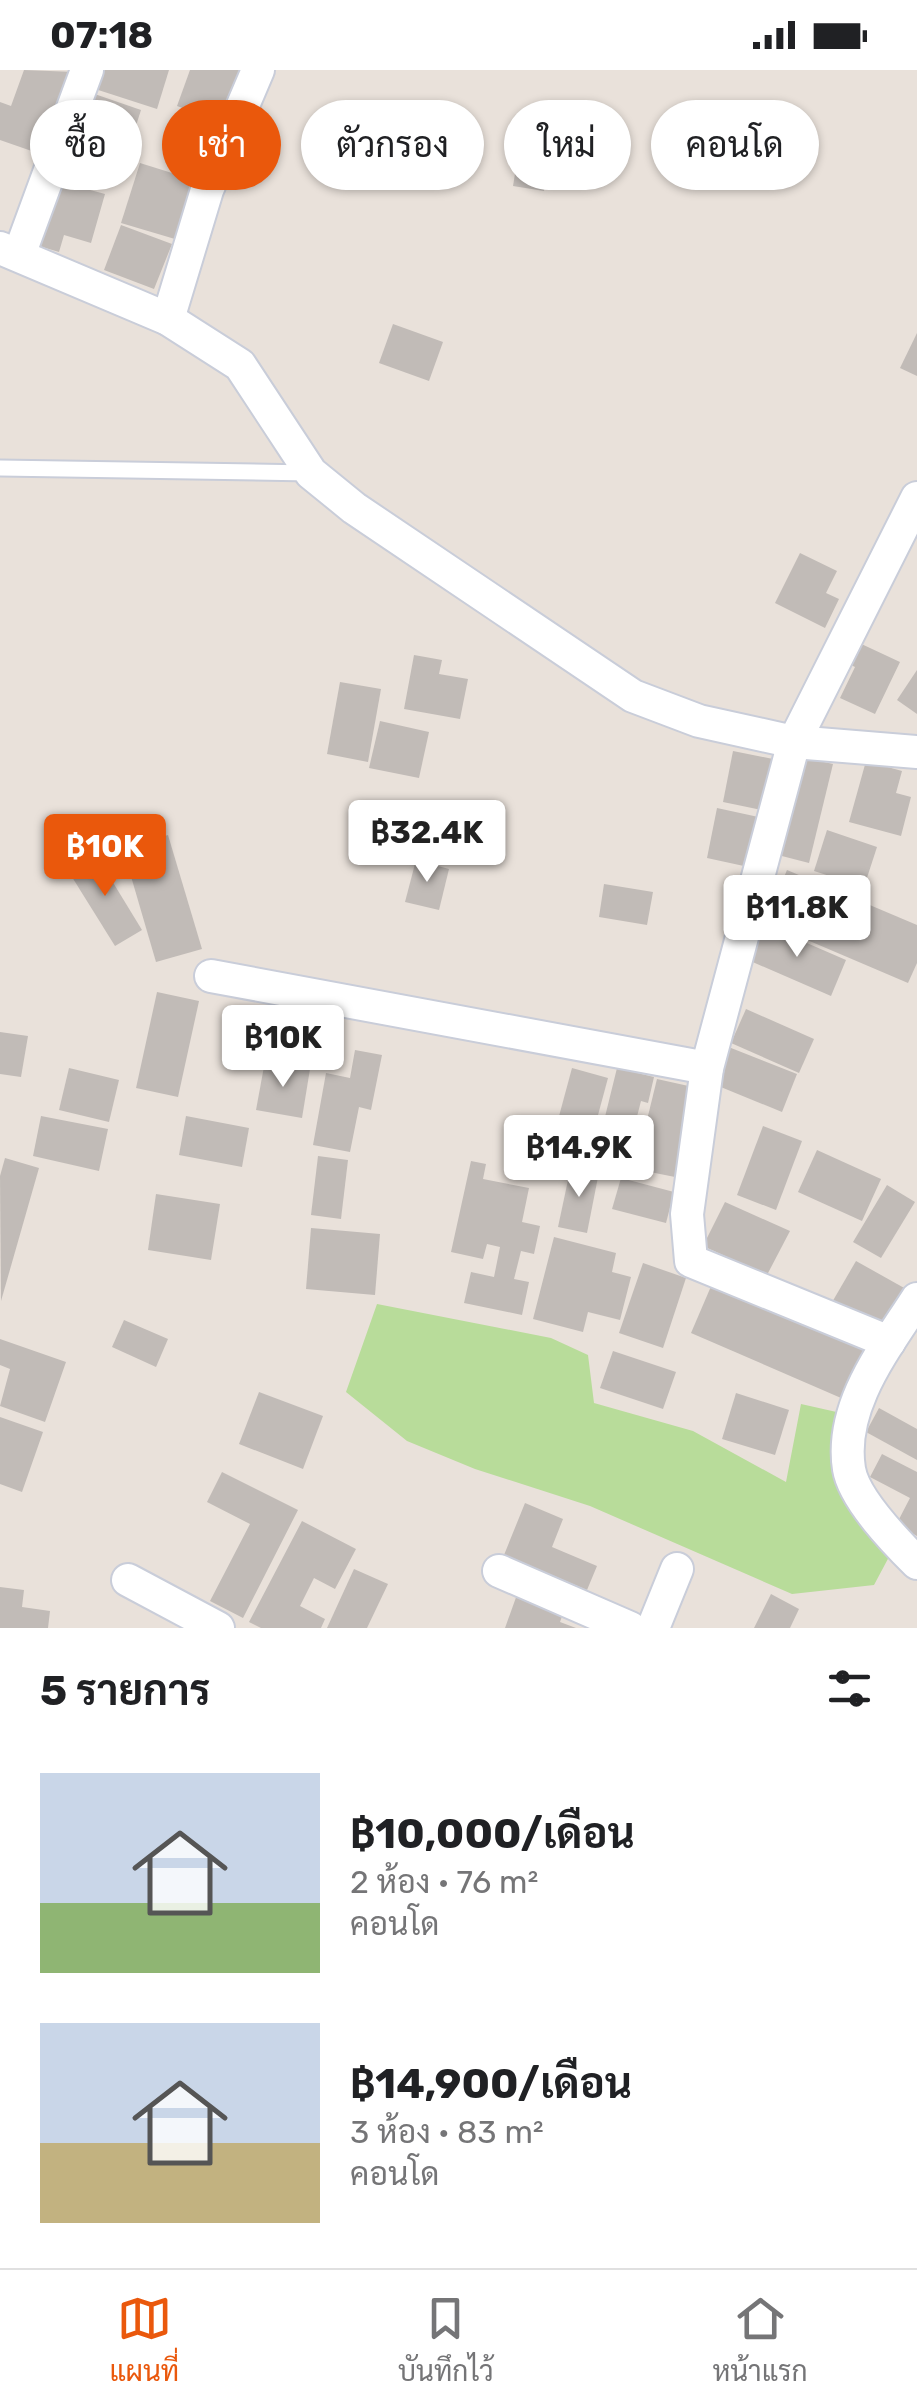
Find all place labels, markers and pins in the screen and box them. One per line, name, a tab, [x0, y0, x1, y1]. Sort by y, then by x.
pin: ฿32.4K	[346, 800, 508, 885]
pin: ฿10K	[46, 814, 164, 899]
pin: ฿11.8K	[716, 875, 878, 960]
pin: ฿10K	[224, 1005, 342, 1090]
pin: ฿14.9K	[498, 1115, 660, 1200]

